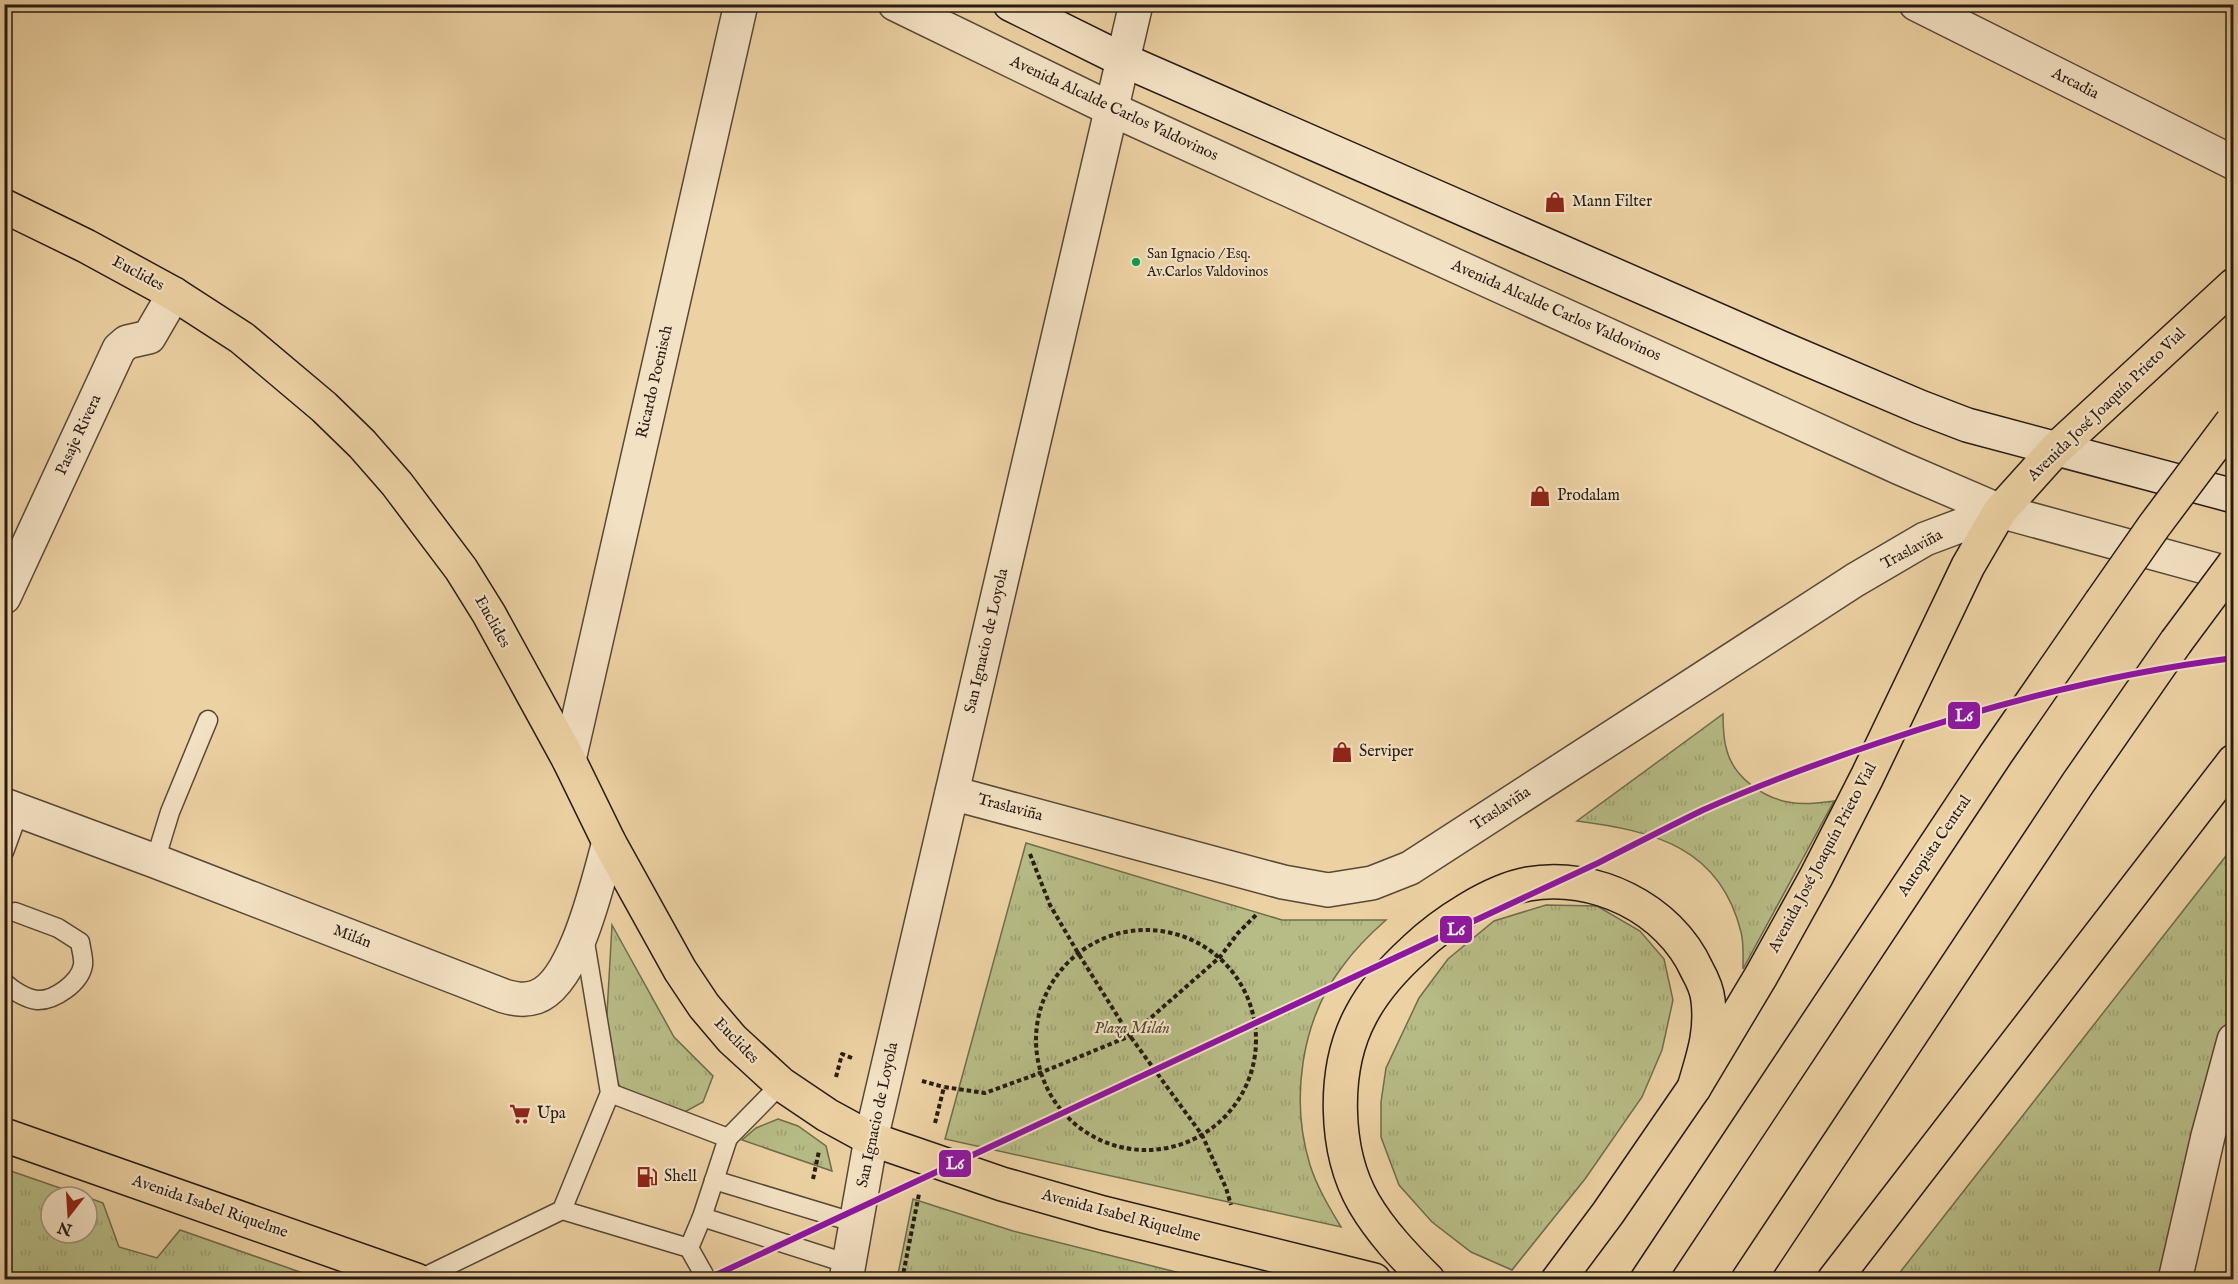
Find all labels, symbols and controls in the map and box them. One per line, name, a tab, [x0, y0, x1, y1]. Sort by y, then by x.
street label: Avenida Alcalde Carlos Valdovinos	[1006, 52, 1222, 166]
street label: Arcadia	[2047, 63, 2102, 104]
shop icon: Mann Filter	[1543, 190, 1567, 214]
place label: Mann Filter	[1572, 192, 1652, 212]
place label: San Ignacio / Esq. Av.Carlos Valdovinos	[1146, 245, 1268, 281]
street label: Euclides	[108, 252, 168, 296]
street label: Avenida Alcalde Carlos Valdovinos	[1447, 255, 1664, 366]
marker: San Ignacio / Esq. Av.Carlos Valdovinos	[1130, 256, 1142, 268]
street label: Ricardo Poenisch	[632, 323, 678, 440]
street label: Avenida José Joaquín Prieto Vial	[2023, 324, 2191, 487]
street label: Pasaje Rivera	[52, 391, 106, 479]
shop icon: Prodalam	[1528, 484, 1552, 508]
place label: Prodalam	[1557, 486, 1620, 506]
street label: Traslaviña	[1878, 525, 1946, 575]
street label: San Ignacio de Loyola	[961, 567, 1013, 715]
street label: Euclides	[470, 593, 515, 652]
line badge: L6	[1947, 701, 1981, 730]
text: L6	[1955, 707, 1974, 727]
shop icon: Serviper	[1330, 740, 1354, 764]
place label: Serviper	[1359, 742, 1414, 762]
street label: Avenida José Joaquín Prieto Vial	[1764, 759, 1882, 957]
street label: Traslaviña	[1468, 782, 1535, 836]
street label: Traslaviña	[975, 790, 1045, 826]
street label: Autopista Central	[1893, 791, 1976, 901]
line badge: L6	[1439, 915, 1473, 944]
street label: Milán	[330, 921, 374, 954]
text: L6	[1447, 921, 1466, 941]
street label: Euclides	[709, 1014, 763, 1068]
park label: Plaza Milán	[1094, 1019, 1170, 1039]
street label: San Ignacio de Loyola	[853, 1040, 903, 1190]
supermarket icon: Upa	[508, 1102, 532, 1126]
place label: Upa	[537, 1104, 566, 1124]
line badge: L6	[938, 1149, 972, 1178]
text: L6	[946, 1155, 965, 1175]
fuel station icon: Shell	[635, 1165, 659, 1189]
place label: Shell	[664, 1167, 697, 1187]
street label: Avenida Isabel Riquelme	[128, 1171, 291, 1243]
north arrow	[39, 1185, 99, 1245]
street label: Avenida Isabel Riquelme	[1038, 1185, 1203, 1247]
text: N	[56, 1216, 76, 1239]

